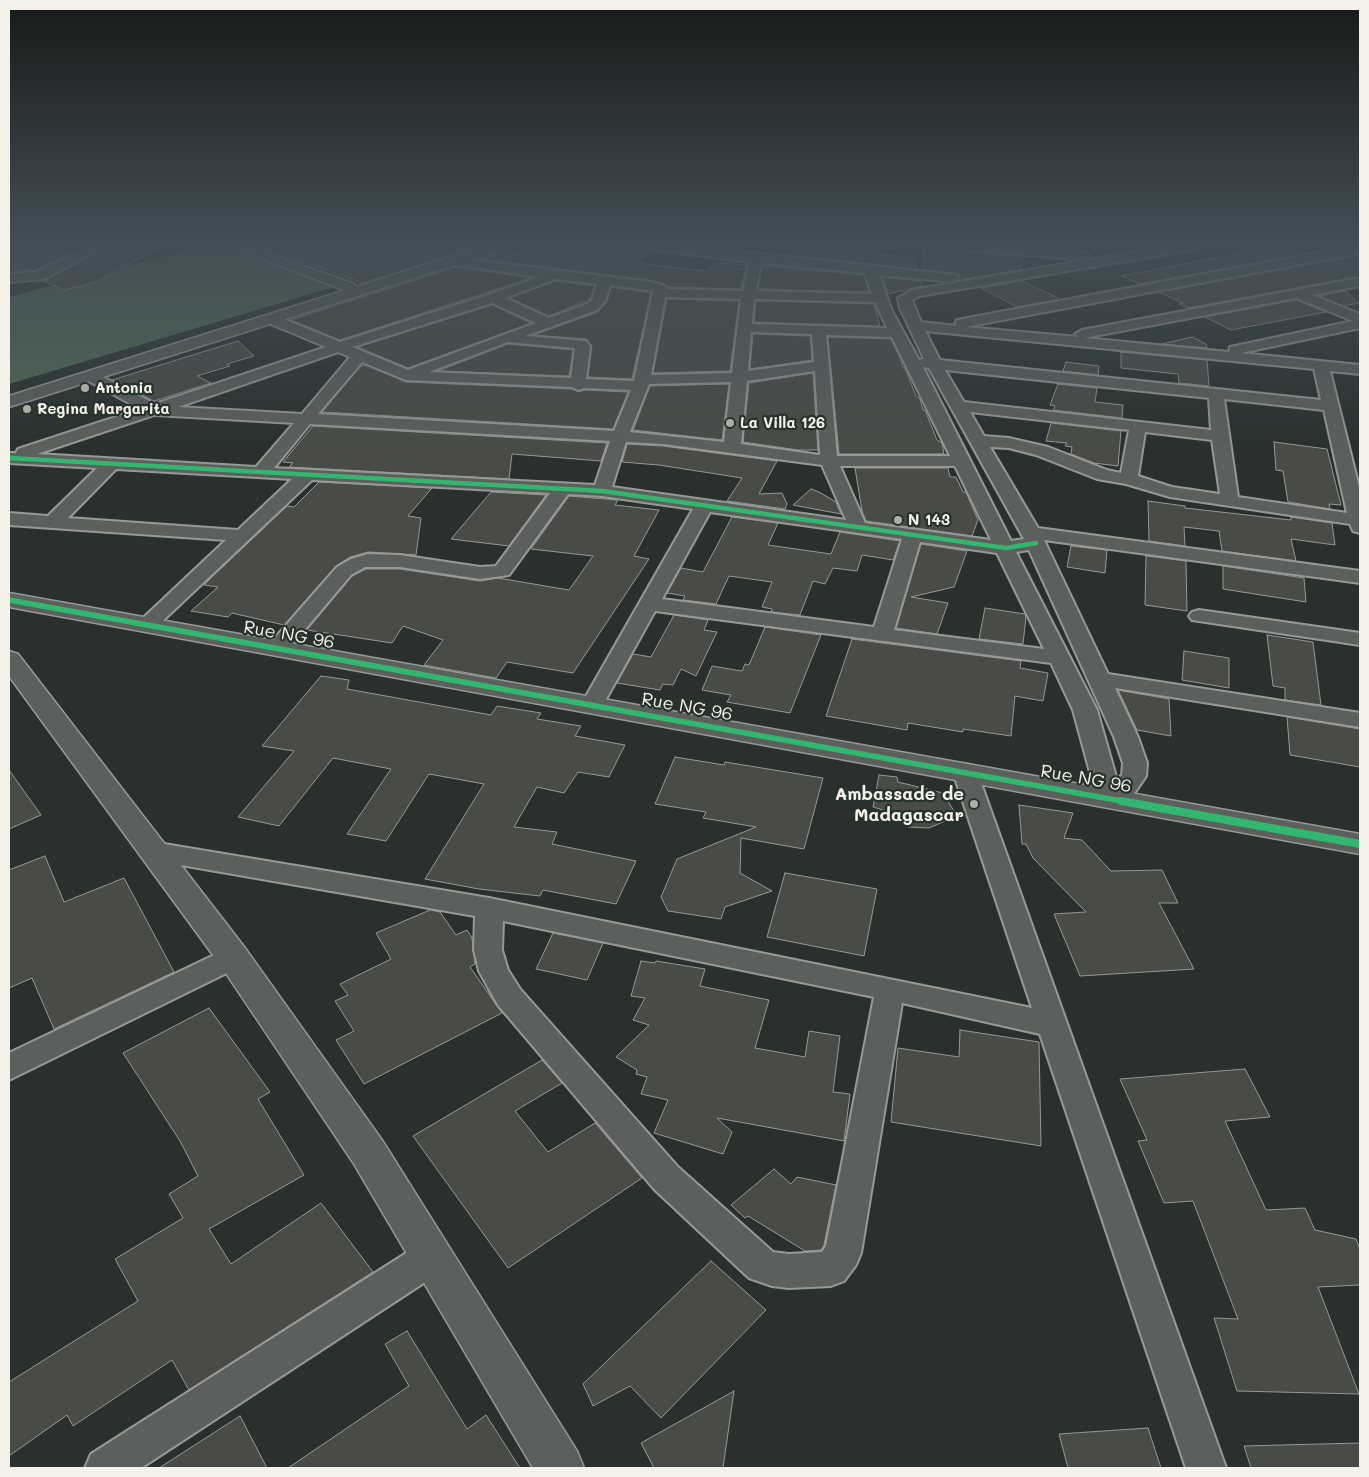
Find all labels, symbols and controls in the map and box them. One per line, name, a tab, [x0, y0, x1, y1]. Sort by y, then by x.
place label: Antonia	[95, 379, 153, 397]
marker: Antonia	[79, 382, 91, 394]
place label: Regina Margarita	[37, 400, 170, 418]
marker: Regina Margarita	[21, 403, 33, 415]
place label: La Villa 126	[740, 414, 825, 432]
marker: La Villa 126	[724, 417, 736, 429]
place label: N 143	[908, 511, 950, 529]
marker: N 143	[892, 514, 904, 526]
street label: Rue NG 96	[242, 616, 336, 654]
street label: Rue NG 96	[640, 688, 734, 726]
street label: Rue NG 96	[1039, 760, 1133, 798]
place label: Ambassade de Madagascar	[835, 783, 964, 826]
marker: Ambassade de Madagascar	[968, 798, 980, 810]

